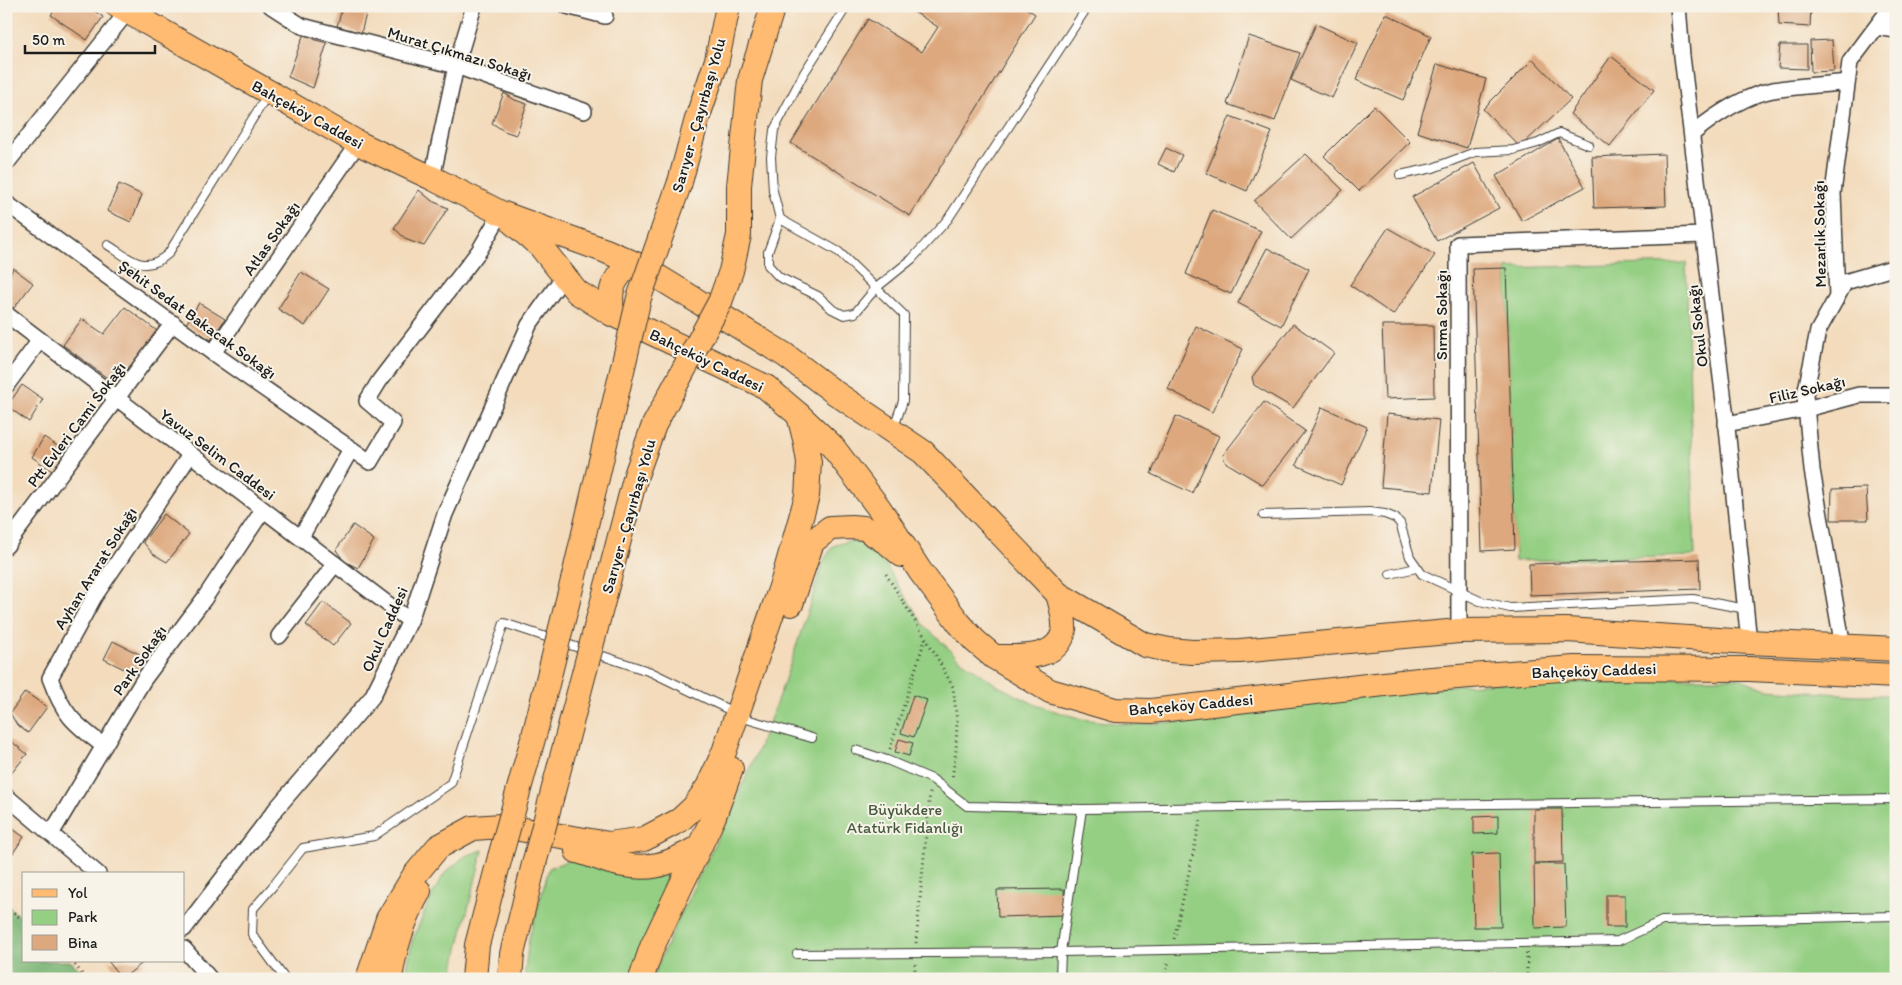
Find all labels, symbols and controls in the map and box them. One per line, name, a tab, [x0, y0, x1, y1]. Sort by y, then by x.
scale bar	[25, 22, 155, 54]
street label: Murat Çıkmazı Sokağı	[385, 22, 534, 84]
text: 50 m	[32, 31, 65, 49]
street label: Sarıyer - Çayırbaşı Yolu	[667, 36, 730, 195]
street label: Bahçeköy Caddesi	[249, 76, 367, 153]
street label: Mezarlık Sokağı	[1809, 180, 1830, 288]
street label: Atlas Sokağı	[239, 198, 304, 279]
street label: Şehit Sedat Bakacak Sokağı	[115, 256, 280, 383]
street label: Sırma Sokağı	[1432, 270, 1451, 360]
street label: Okul Sokağı	[1683, 284, 1712, 368]
street label: Bahçeköy Caddesi	[647, 325, 767, 396]
street label: Ptt Evleri Cami Sokağı	[23, 358, 130, 491]
street label: Filiz Sokağı	[1767, 371, 1847, 407]
street label: Yavuz Selim Caddesi	[156, 405, 279, 504]
street label: Sarıyer - Çayırbaşı Yolu	[597, 437, 660, 596]
street label: Ayhan Ararat Sokağı	[50, 504, 141, 633]
street label: Okul Caddesi	[357, 584, 412, 675]
street label: Park Sokağı	[108, 622, 170, 699]
street label: Bahçeköy Caddesi	[1531, 659, 1657, 682]
street label: Bahçeköy Caddesi	[1128, 690, 1254, 719]
park label: Büyükdere Atatürk Fidanlığı	[847, 800, 963, 837]
legend	[22, 872, 185, 962]
text: Yol	[68, 884, 88, 902]
text: Park	[68, 908, 98, 926]
text: Bina	[68, 934, 98, 952]

